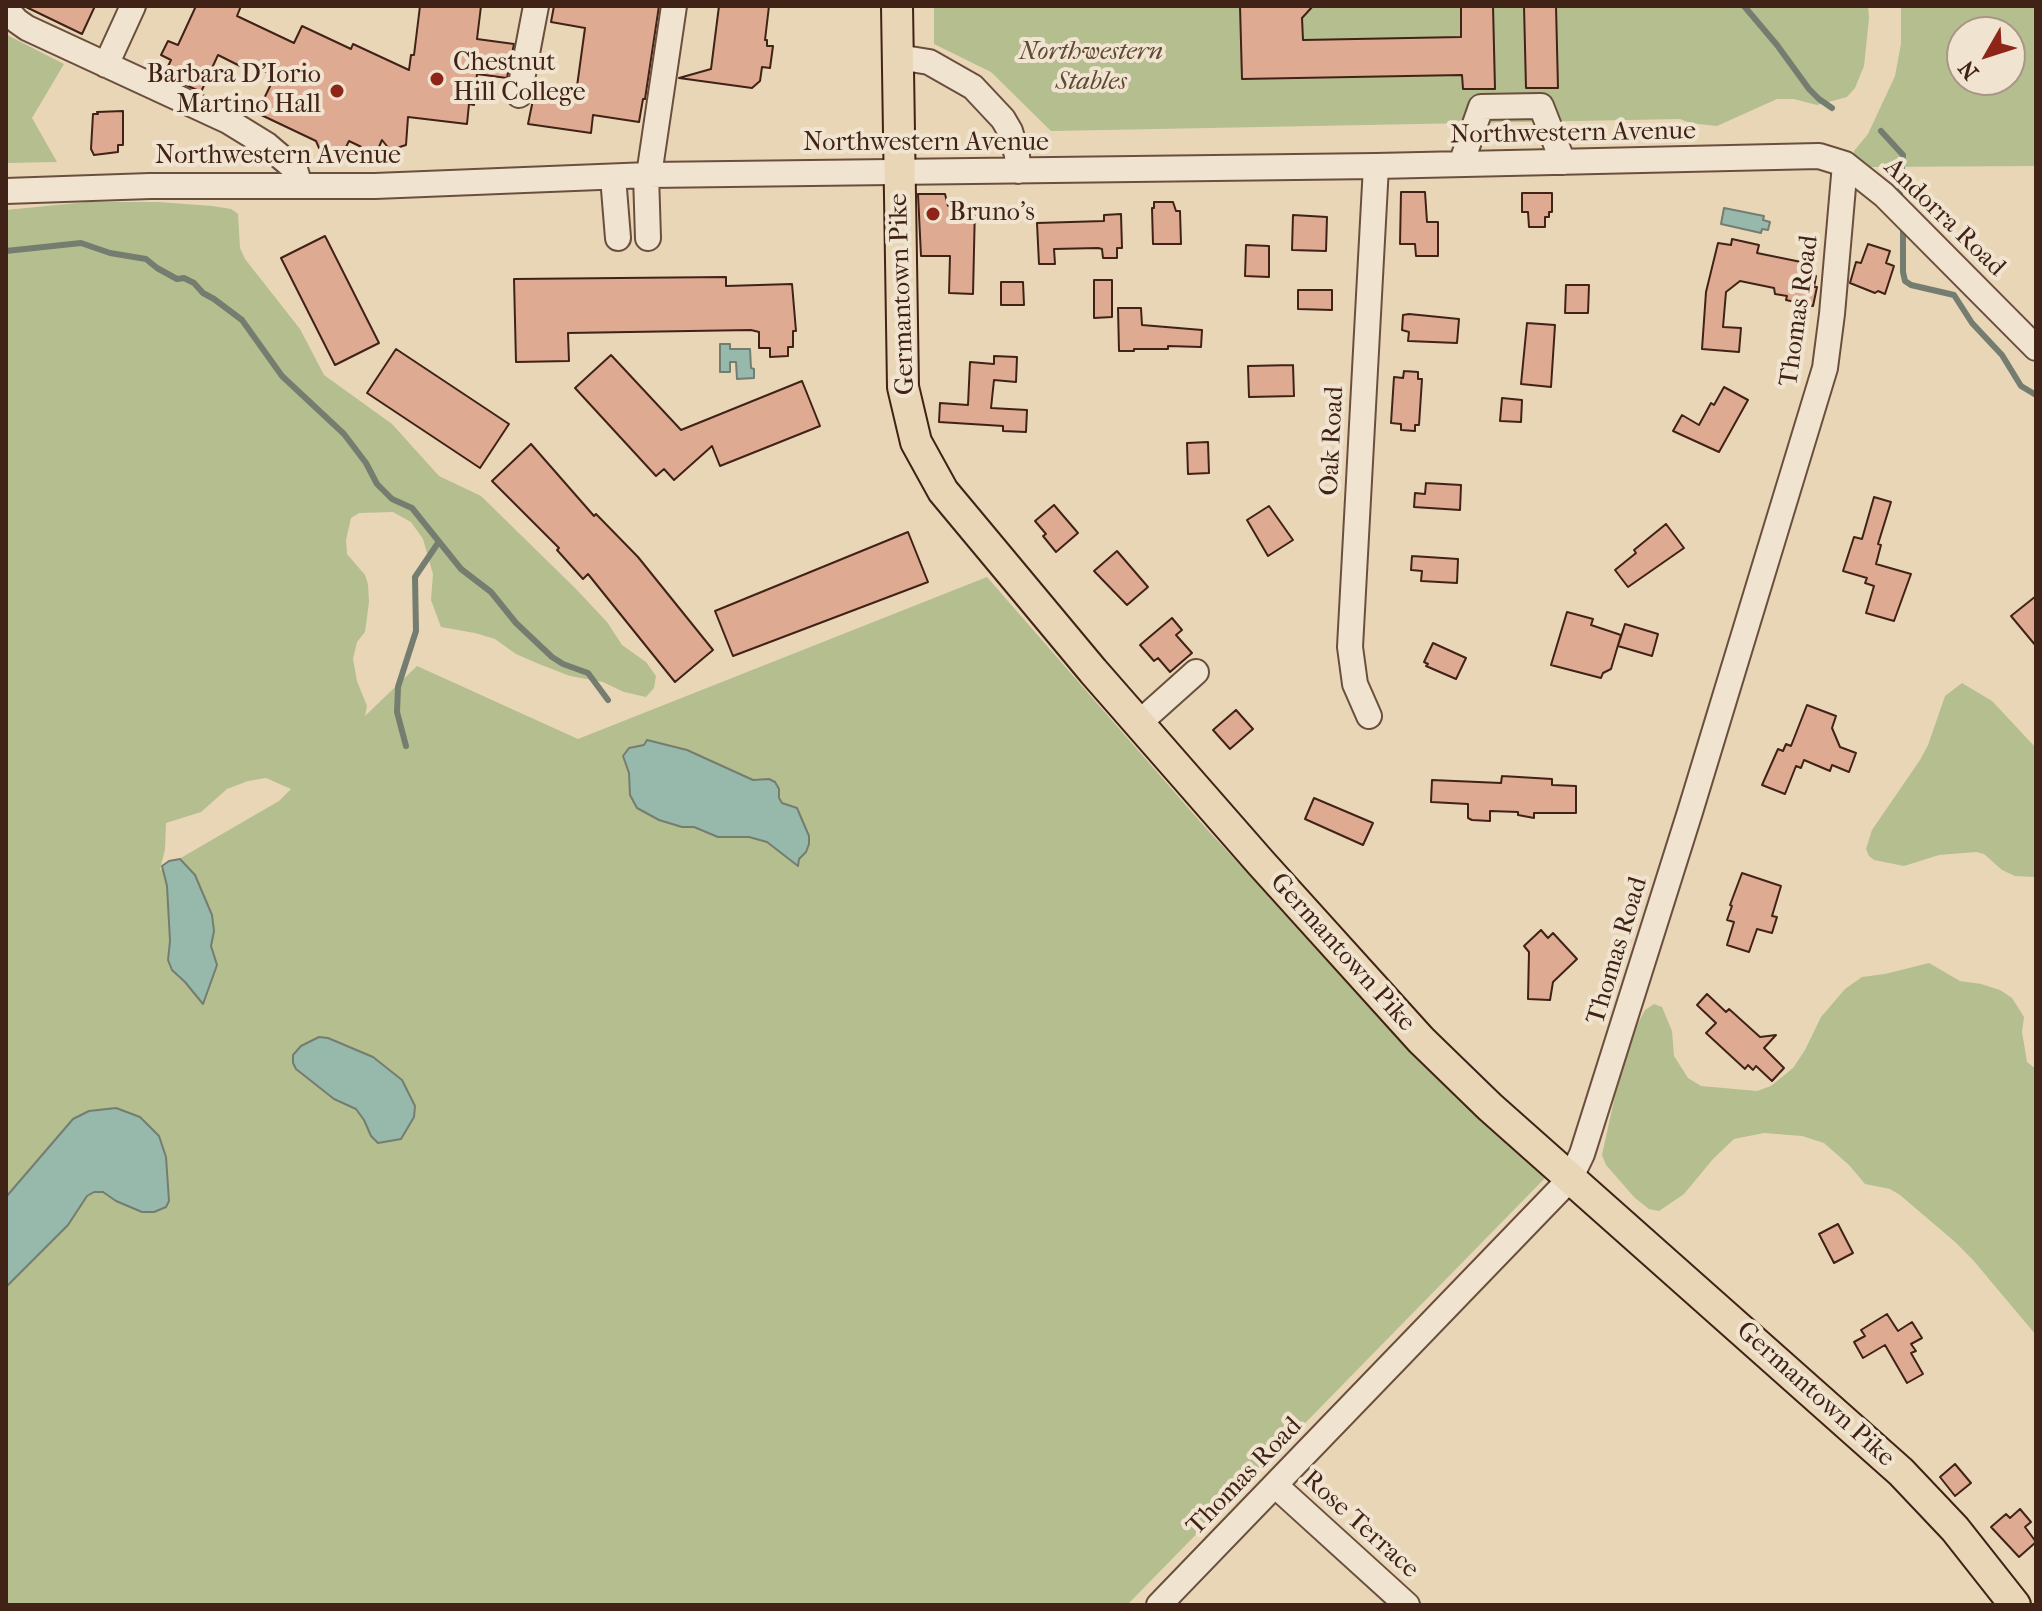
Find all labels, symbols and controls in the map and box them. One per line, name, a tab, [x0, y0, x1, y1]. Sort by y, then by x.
north arrow	[1946, 16, 2026, 96]
park label: Northwestern Stables	[1019, 37, 1163, 98]
place label: Chestnut Hill College	[453, 48, 586, 110]
text: N	[1954, 55, 1984, 85]
place label: Barbara D'Iorio Martino Hall	[147, 60, 321, 122]
marker: Chestnut Hill College	[428, 70, 446, 88]
marker: Barbara D'Iorio Martino Hall	[328, 82, 346, 100]
street label: Northwestern Avenue	[1450, 116, 1696, 152]
street label: Northwestern Avenue	[803, 128, 1049, 160]
street label: Northwestern Avenue	[155, 141, 401, 173]
street label: Andorra Road	[1877, 152, 2011, 284]
street label: Germantown Pike	[884, 192, 922, 396]
place label: Bruno's	[949, 198, 1035, 230]
marker: Bruno's	[924, 205, 942, 223]
street label: Thomas Road	[1774, 233, 1826, 389]
street label: Oak Road	[1315, 386, 1351, 496]
street label: Germantown Pike	[1263, 867, 1421, 1039]
street label: Thomas Road	[1581, 874, 1655, 1028]
street label: Germantown Pike	[1729, 1316, 1901, 1474]
street label: Thomas Road	[1181, 1411, 1309, 1543]
street label: Rose Terrace	[1295, 1464, 1425, 1586]

